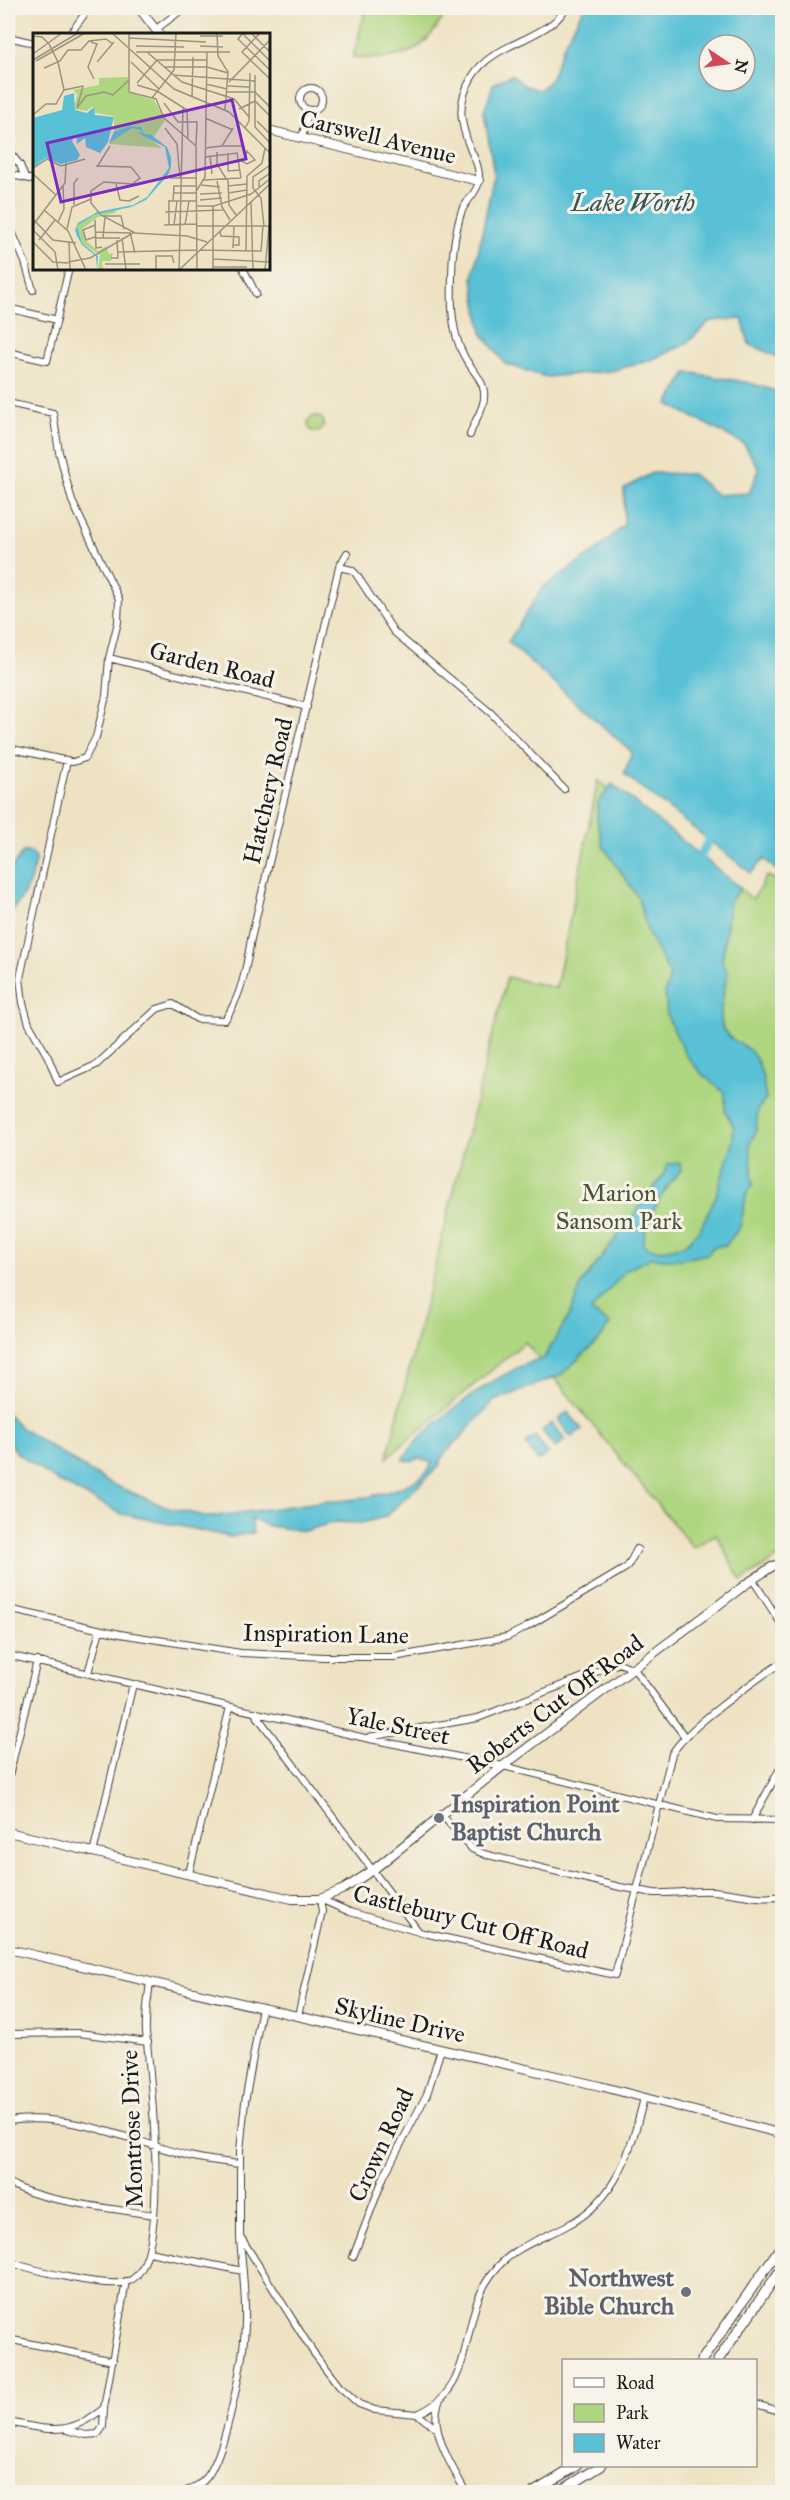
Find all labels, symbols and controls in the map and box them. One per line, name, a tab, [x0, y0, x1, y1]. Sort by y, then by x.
inset map	[33, 33, 270, 270]
north arrow	[697, 33, 757, 93]
text: N	[730, 58, 752, 75]
street label: Carswell Avenue	[297, 103, 459, 171]
water label: Lake Worth	[570, 186, 695, 218]
street label: Garden Road	[146, 635, 278, 695]
street label: Hatchery Road	[237, 715, 299, 867]
park label: Marion Sansom Park	[556, 1178, 683, 1236]
street label: Inspiration Lane	[243, 1618, 409, 1650]
street label: Roberts Cut Off Road	[461, 1628, 649, 1780]
street label: Yale Street	[343, 1700, 453, 1752]
place label: Inspiration Point Baptist Church	[451, 1789, 620, 1847]
marker: Inspiration Point Baptist Church	[432, 1811, 446, 1825]
street label: Castlebury Cut Off Road	[350, 1878, 592, 1966]
street label: Skyline Drive	[332, 1990, 468, 2050]
street label: Montrose Drive	[114, 2049, 150, 2209]
street label: Crown Road	[342, 2083, 420, 2207]
place label: Northwest Bible Church	[544, 2263, 675, 2321]
marker: Northwest Bible Church	[679, 2285, 693, 2299]
legend	[562, 2359, 757, 2467]
text: Road	[616, 2372, 654, 2394]
text: Park	[616, 2402, 649, 2424]
text: Water	[616, 2432, 661, 2454]

